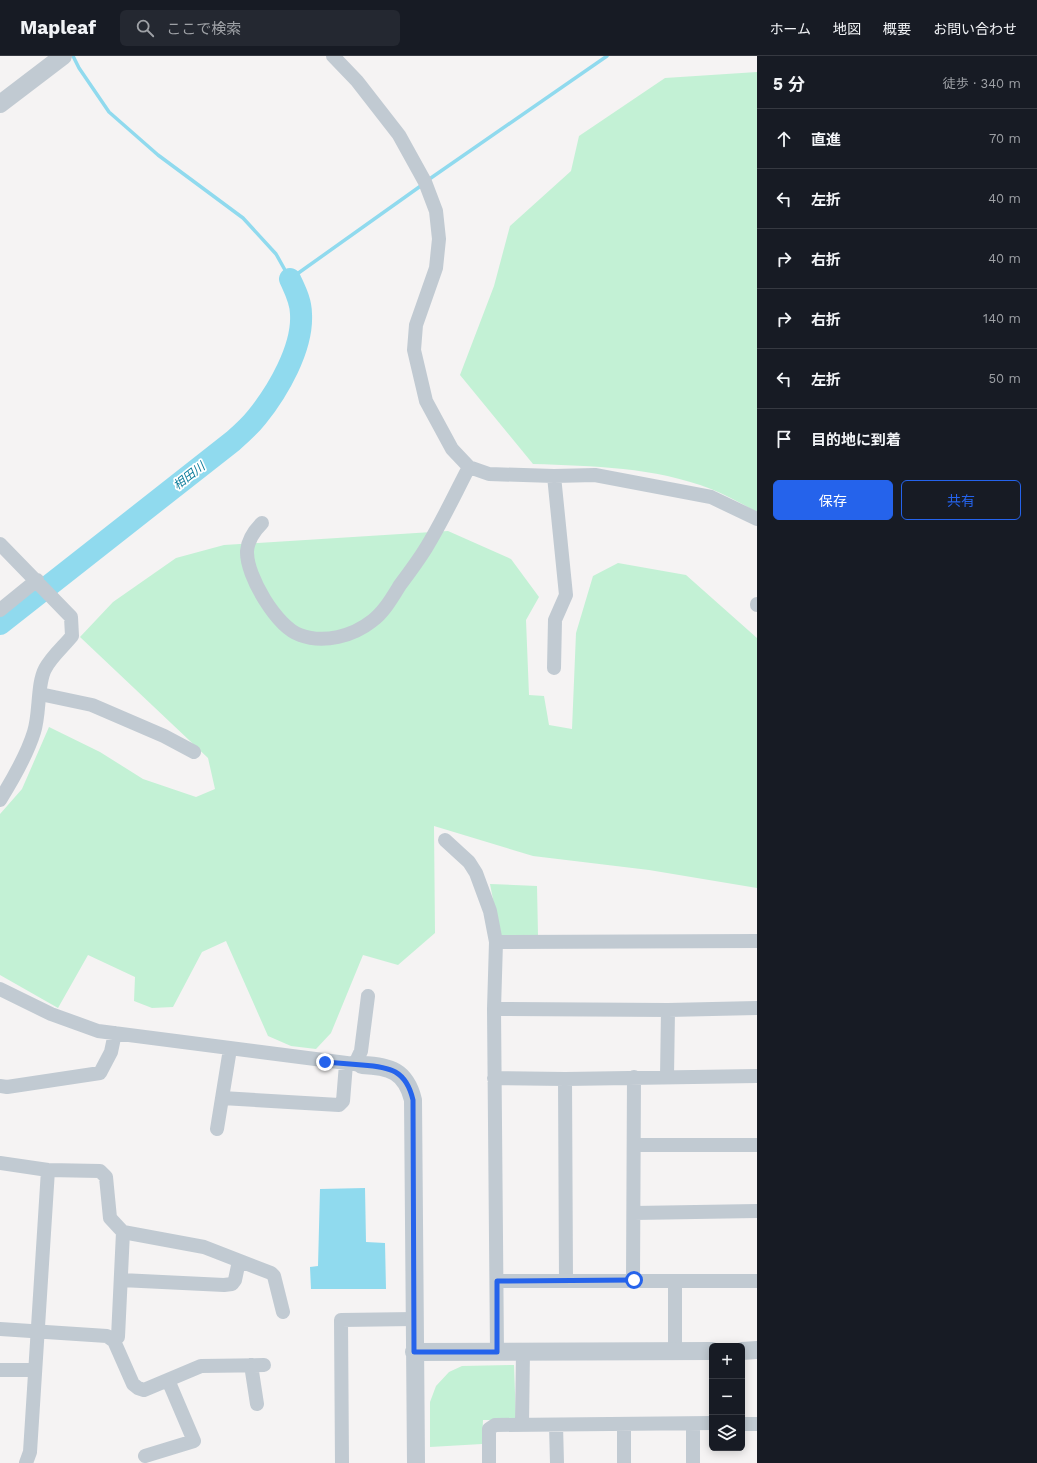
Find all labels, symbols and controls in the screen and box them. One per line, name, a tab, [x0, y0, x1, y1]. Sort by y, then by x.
search box	[120, 10, 400, 46]
text: Mapleaf	[20, 16, 96, 39]
icon: search	[134, 17, 156, 39]
text: ここで検索	[166, 20, 241, 38]
text: ホーム	[769, 21, 811, 37]
text: 地図	[833, 21, 861, 37]
text: 概要	[883, 21, 911, 37]
text: お問い合わせ	[933, 21, 1017, 37]
text: 5 分	[773, 74, 805, 94]
text: 徒歩 · 340 m	[943, 76, 1021, 91]
icon: ahead	[773, 128, 795, 150]
text: 直進	[811, 131, 841, 149]
text: 70 m	[989, 131, 1021, 146]
icon: left	[773, 188, 795, 210]
text: 左折	[811, 191, 841, 209]
text: 40 m	[988, 191, 1021, 206]
icon: right	[773, 248, 795, 270]
text: 右折	[811, 251, 841, 269]
text: 40 m	[988, 251, 1021, 266]
icon: right	[773, 308, 795, 330]
text: 右折	[811, 311, 841, 329]
text: 140 m	[983, 311, 1021, 326]
icon: left	[773, 368, 795, 390]
text: 左折	[811, 371, 841, 389]
text: 50 m	[989, 371, 1021, 386]
icon: arrive	[773, 428, 795, 450]
text: 目的地に到着	[811, 431, 901, 449]
water label: 相田川	[171, 458, 209, 493]
button: 保存	[773, 480, 893, 520]
button: 共有	[901, 480, 1021, 520]
route end	[316, 1053, 334, 1071]
route start	[625, 1271, 643, 1289]
map controls	[709, 1343, 745, 1451]
button: +	[709, 1343, 745, 1379]
button: −	[709, 1379, 745, 1415]
button: layers	[709, 1415, 745, 1451]

